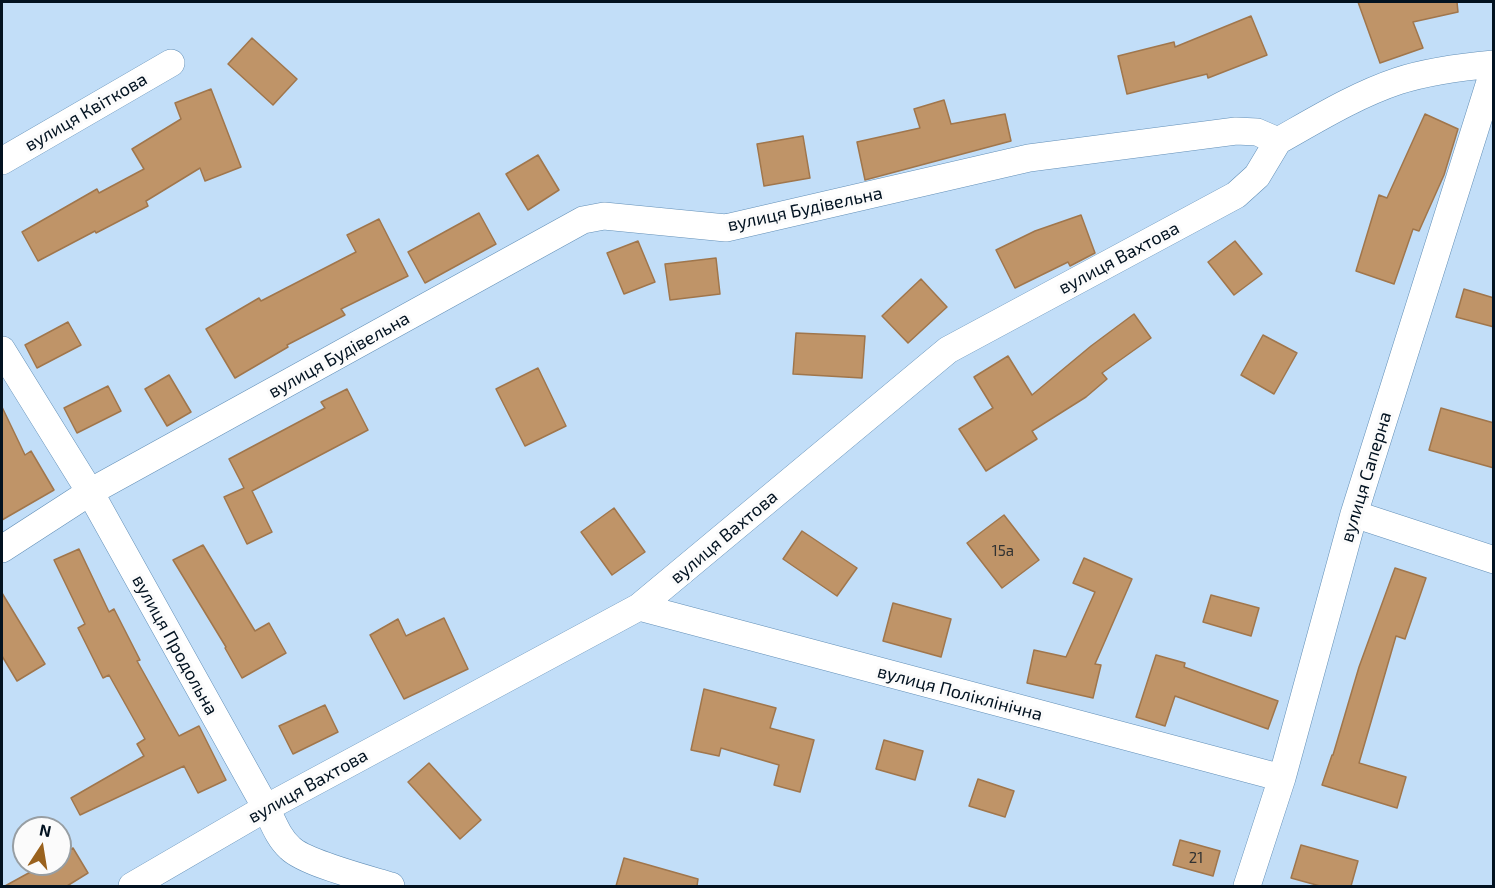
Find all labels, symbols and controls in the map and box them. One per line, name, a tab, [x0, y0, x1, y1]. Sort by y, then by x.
street label: вулиця Квіткова	[21, 68, 151, 156]
street label: вулиця Будівельна	[725, 182, 885, 236]
street label: вулиця Вахтова	[1055, 217, 1183, 299]
street label: вулиця Будівельна	[265, 307, 413, 403]
street label: вулиця Саперна	[1336, 409, 1396, 545]
street label: вулиця Вахтова	[666, 486, 782, 588]
house number: 15а	[992, 542, 1014, 560]
street label: вулиця Продольна	[127, 571, 223, 719]
street label: вулиця Поліклінічна	[875, 661, 1045, 725]
street label: вулиця Вахтова	[244, 744, 372, 828]
north arrow	[12, 816, 72, 876]
text: N	[38, 819, 53, 840]
house number: 21	[1189, 849, 1203, 867]

